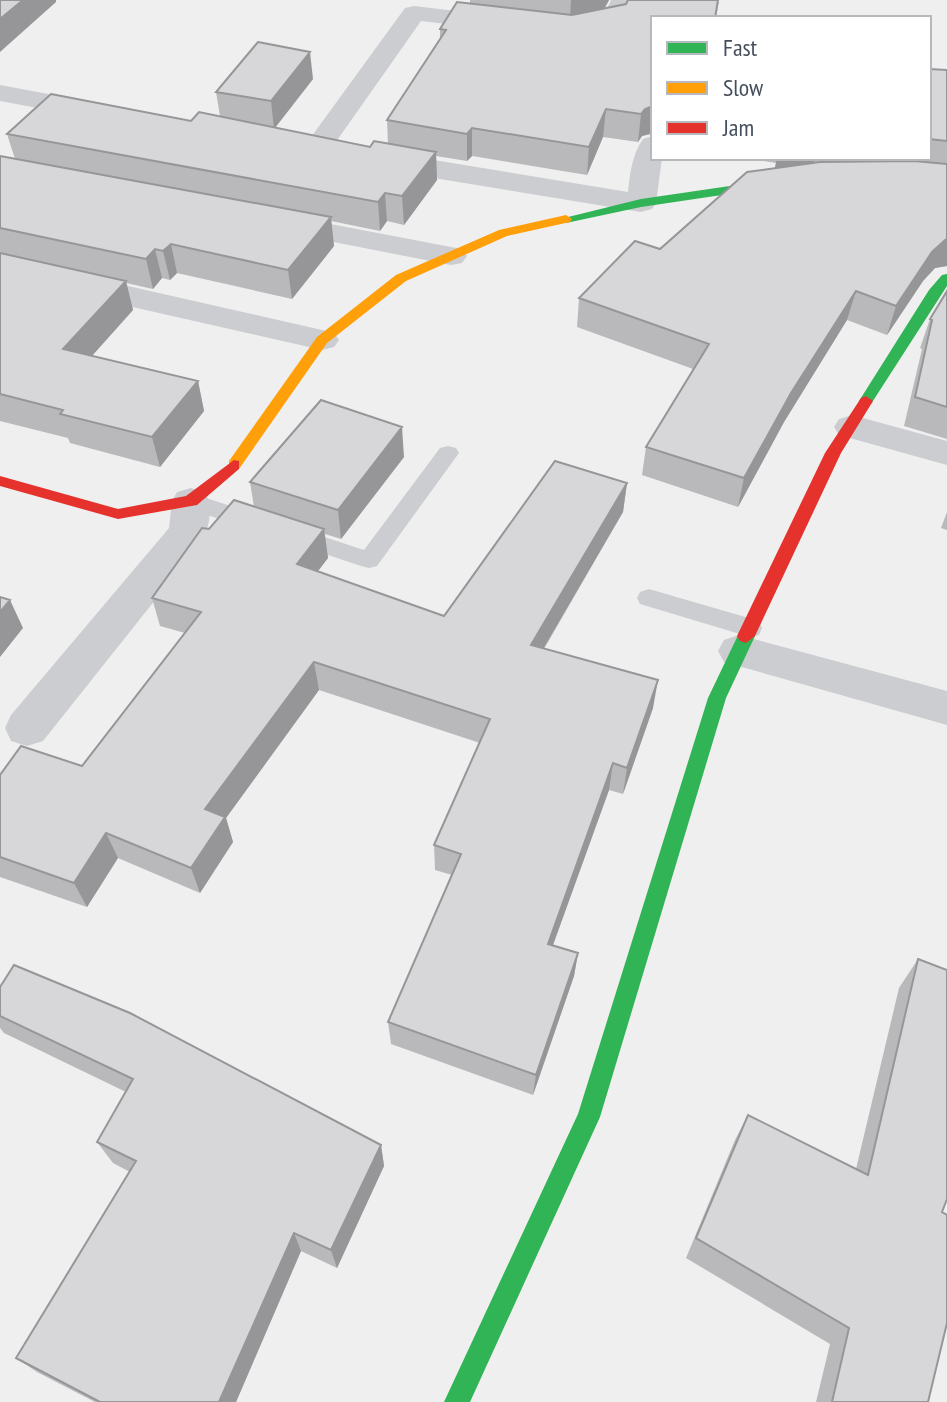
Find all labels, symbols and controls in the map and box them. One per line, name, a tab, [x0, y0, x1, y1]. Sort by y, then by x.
legend	[651, 16, 931, 160]
text: Fast	[723, 32, 758, 63]
text: Slow	[723, 72, 764, 103]
text: Jam	[722, 112, 754, 143]

